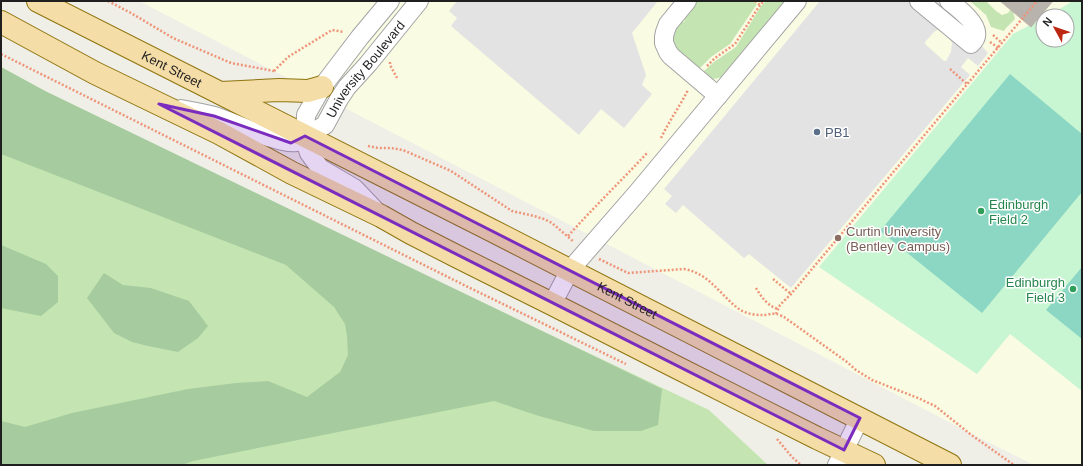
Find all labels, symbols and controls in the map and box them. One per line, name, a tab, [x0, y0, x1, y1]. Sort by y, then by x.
north arrow	[1035, 8, 1075, 48]
text: N	[1040, 15, 1055, 28]
street label: University Boulevard	[323, 18, 408, 121]
street label: Kent Street	[139, 48, 204, 91]
place label: PB1	[825, 125, 850, 140]
marker: PB1	[812, 127, 822, 137]
place label: Edinburgh Field 2	[989, 197, 1048, 227]
marker: Edinburgh Field 2	[976, 206, 986, 216]
place label: Curtin University (Bentley Campus)	[846, 224, 950, 254]
marker: Curtin University (Bentley Campus)	[833, 233, 843, 243]
place label: Edinburgh Field 3	[1006, 275, 1065, 305]
street label: Kent Street	[595, 279, 660, 322]
marker: Edinburgh Field 3	[1068, 284, 1078, 294]

